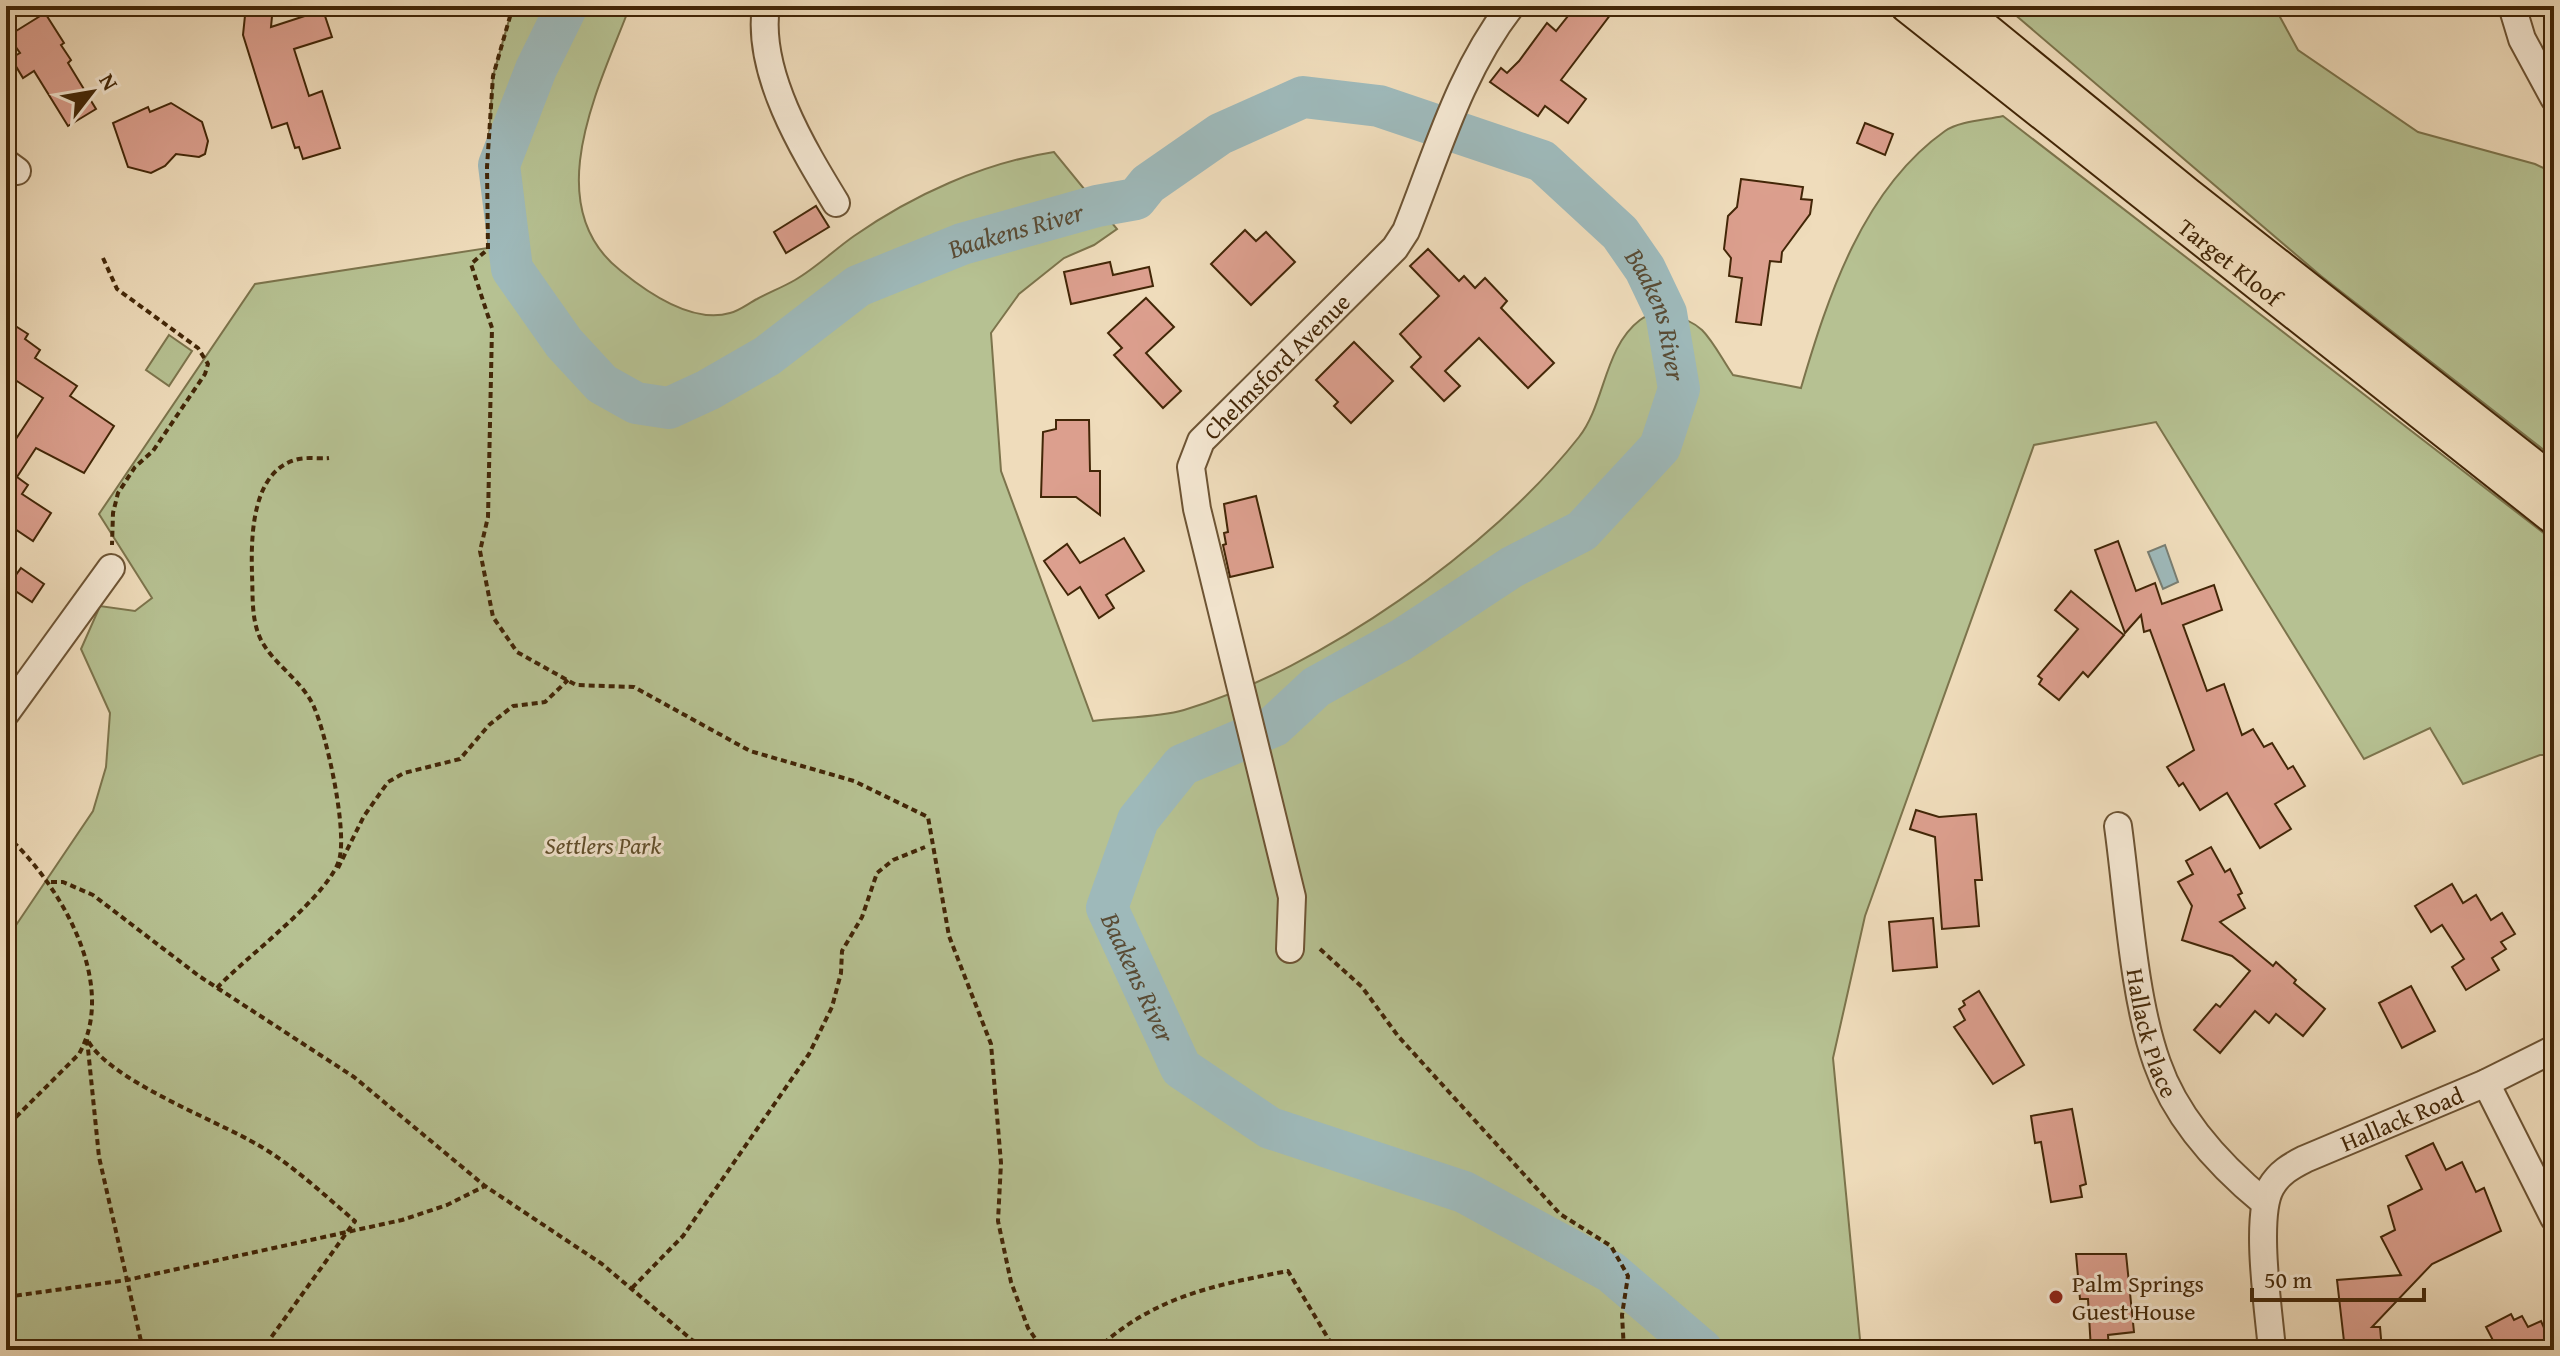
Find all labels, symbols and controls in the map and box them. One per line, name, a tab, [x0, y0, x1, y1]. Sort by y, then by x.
north arrow	[52, 52, 132, 132]
text: N	[92, 67, 127, 96]
water label: Baakens River	[940, 191, 1089, 268]
street label: Target Kloof	[2171, 209, 2291, 315]
water label: Baakens River	[1616, 239, 1697, 385]
street label: Chelmsford Avenue	[1195, 285, 1358, 447]
park label: Settlers Park	[545, 828, 661, 863]
water label: Baakens River	[1092, 905, 1186, 1050]
street label: Hallack Place	[2118, 966, 2187, 1104]
street label: Hallack Road	[2335, 1077, 2469, 1160]
scale bar	[2252, 1252, 2424, 1302]
text: 50 m	[2264, 1262, 2312, 1297]
place label: Palm Springs Guest House	[2072, 1266, 2204, 1329]
marker: Palm Springs Guest House	[2047, 1288, 2065, 1306]

